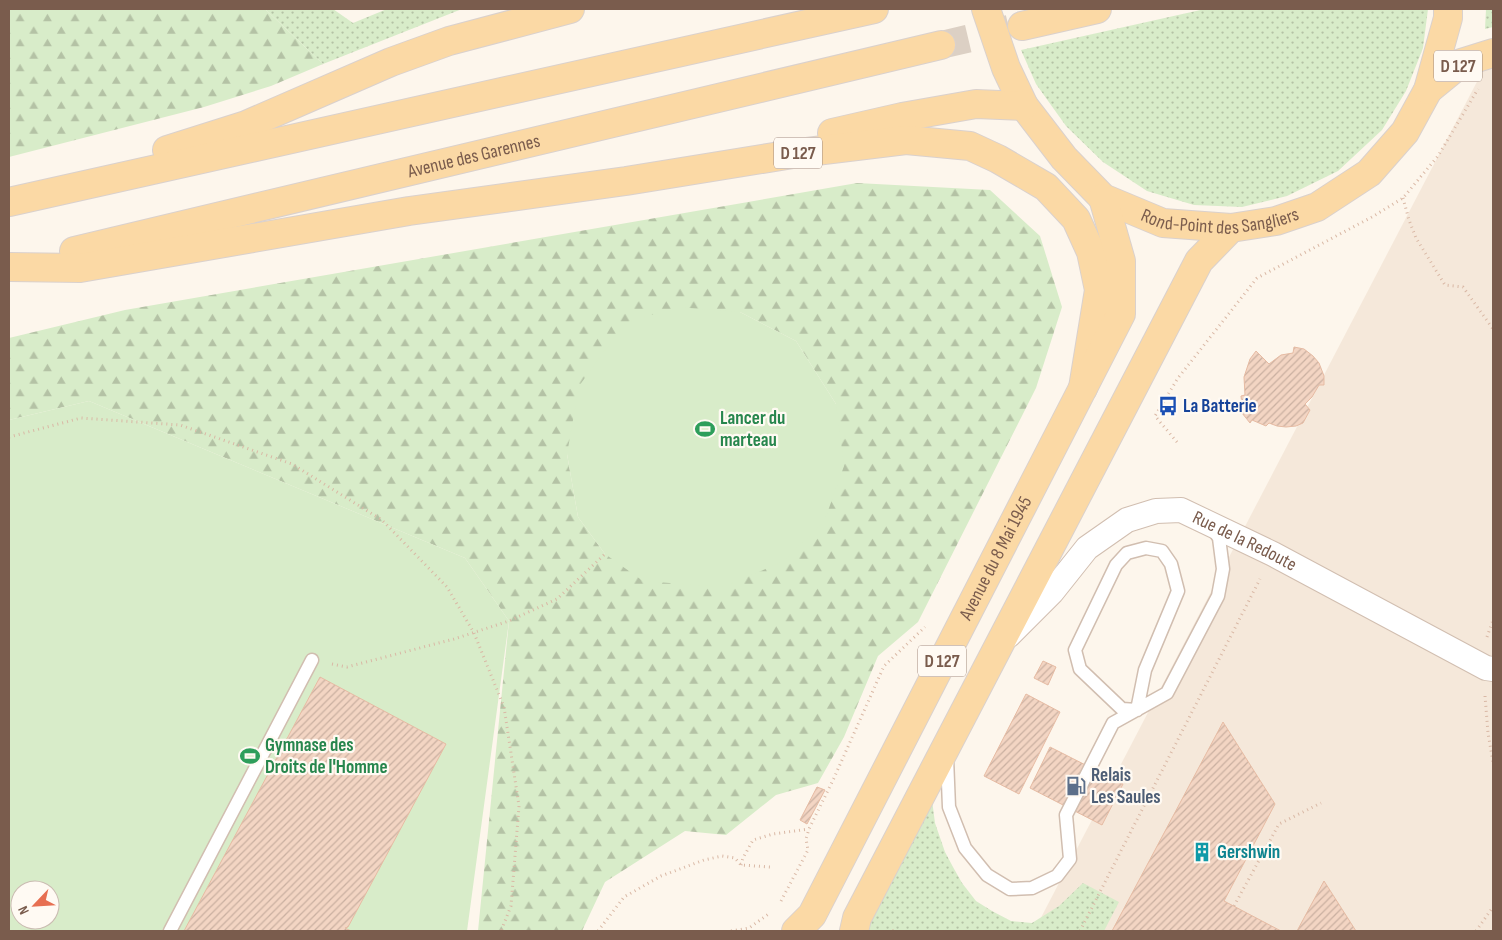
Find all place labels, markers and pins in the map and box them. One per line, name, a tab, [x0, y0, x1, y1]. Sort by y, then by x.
bus stop icon: La Batterie	[1157, 395, 1179, 417]
place label: La Batterie	[1183, 395, 1257, 418]
place label: Lancer du marteau	[720, 407, 785, 452]
sports icon: Lancer du marteau	[694, 418, 716, 440]
place label: Gymnase des Droits de l'Homme	[265, 734, 388, 779]
sports icon: Gymnase des Droits de l'Homme	[239, 745, 261, 767]
place label: Relais Les Saules	[1091, 764, 1161, 809]
fuel station icon: Relais Les Saules	[1065, 775, 1087, 797]
building icon: Gershwin	[1191, 841, 1213, 863]
place label: Gershwin	[1217, 841, 1280, 864]

